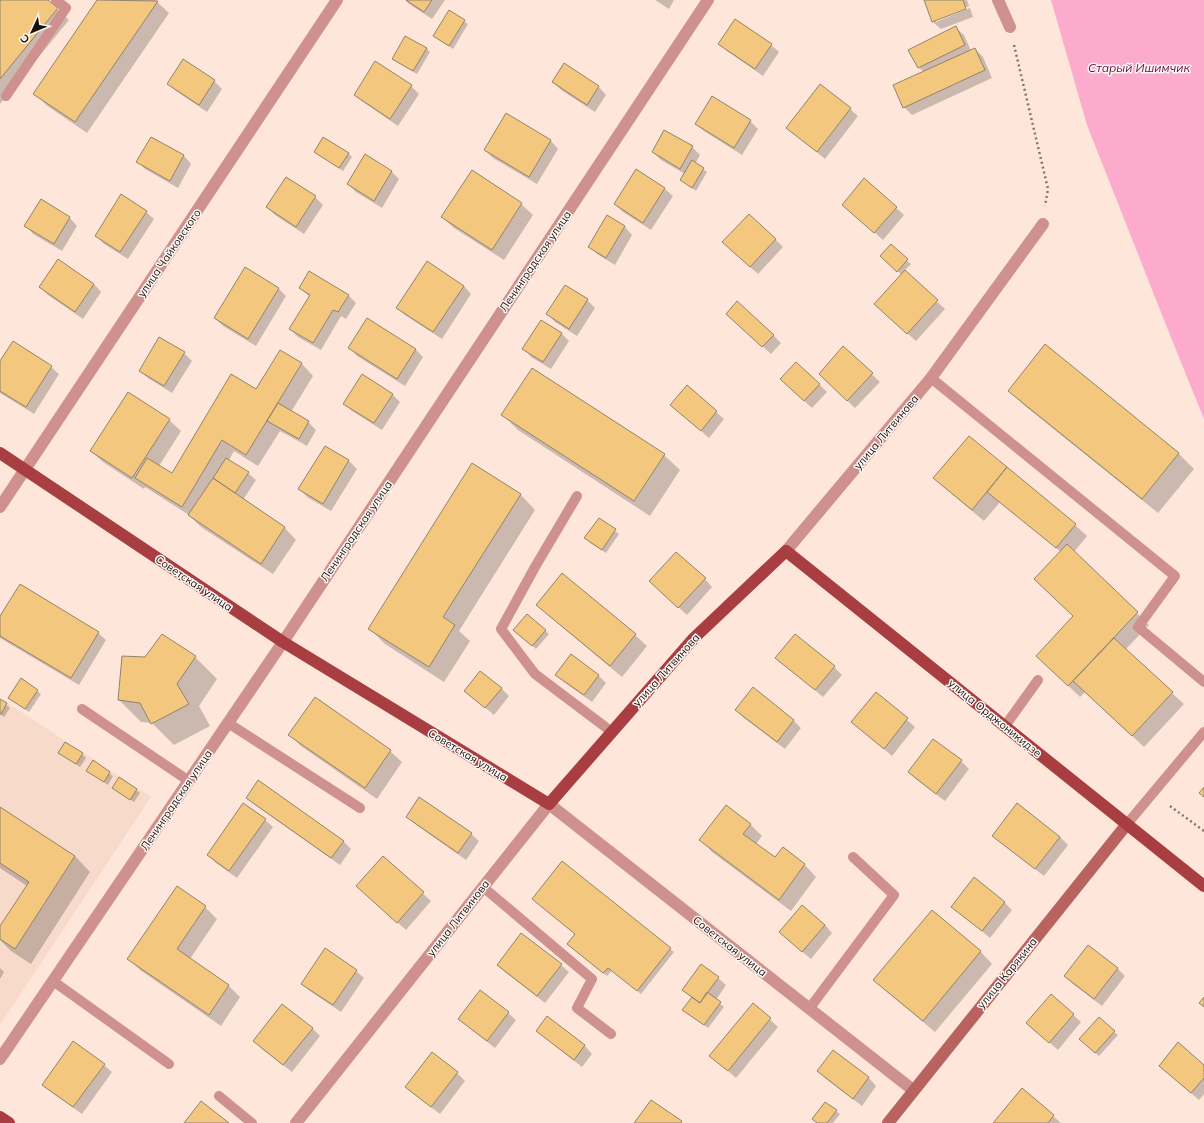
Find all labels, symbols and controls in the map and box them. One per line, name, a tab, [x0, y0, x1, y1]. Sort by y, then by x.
north arrow	[12, 12, 52, 52]
text: С	[17, 31, 32, 47]
water label: Старый Ишимчик	[1088, 60, 1190, 75]
street label: улица Чайковского	[134, 206, 204, 300]
street label: Ленинградская улица	[496, 208, 574, 314]
street label: улица Литвинова	[851, 392, 921, 472]
street label: Ленинградская улица	[317, 478, 395, 584]
street label: Советская улица	[153, 552, 235, 614]
street label: улица Литвинова	[630, 631, 702, 709]
street label: улица Орджоникидзе	[945, 676, 1045, 760]
street label: Советская улица	[426, 726, 510, 784]
street label: Ленинградская улица	[137, 747, 215, 853]
street label: улица Литвинова	[424, 877, 492, 959]
street label: Советская улица	[690, 913, 770, 979]
street label: улица Карякина	[974, 935, 1040, 1011]

